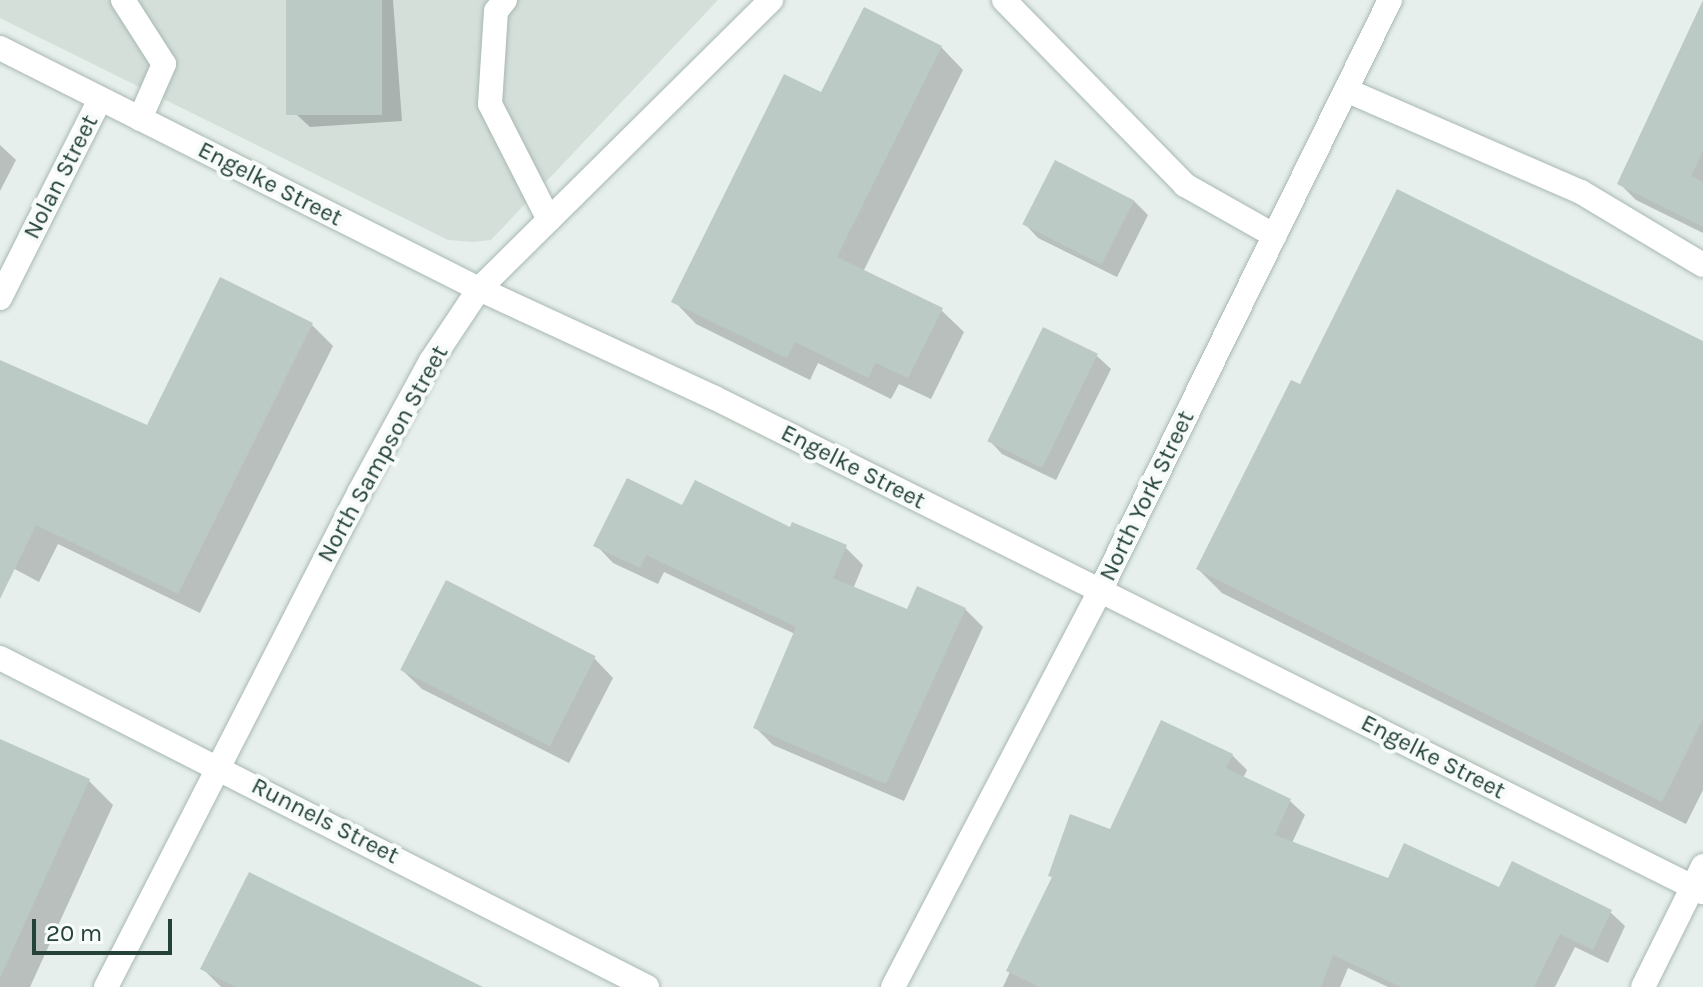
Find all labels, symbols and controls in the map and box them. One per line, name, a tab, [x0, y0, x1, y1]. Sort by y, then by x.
street label: Nolan Street	[17, 110, 105, 244]
street label: Engelke Street	[193, 135, 347, 233]
street label: North Sampson Street	[311, 341, 455, 567]
street label: North York Street	[1093, 406, 1201, 586]
street label: Engelke Street	[776, 418, 930, 516]
street label: Engelke Street	[1356, 708, 1510, 806]
street label: Runnels Street	[247, 772, 403, 870]
scale bar	[36, 903, 176, 953]
text: 20 m	[46, 919, 102, 947]

